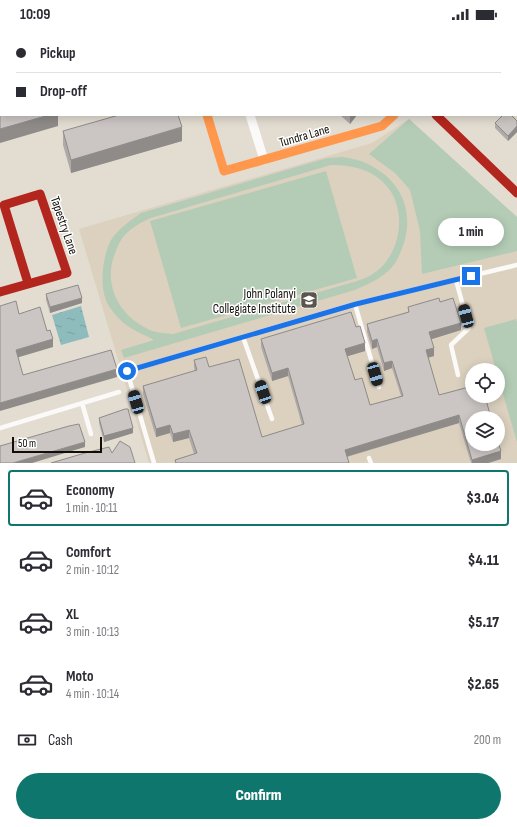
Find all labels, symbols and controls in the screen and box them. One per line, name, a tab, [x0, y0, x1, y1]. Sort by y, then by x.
text: 10:09	[20, 5, 50, 24]
text: Pickup	[40, 44, 76, 63]
text: Drop-off	[40, 82, 87, 101]
street label: Tundra Lane	[277, 121, 331, 151]
street label: Tapestry Lane	[47, 194, 81, 256]
callout: 1 min	[438, 218, 504, 246]
text: 1 min	[459, 224, 483, 240]
route end	[462, 267, 480, 285]
place label: John Polanyi Collegiate Institute	[213, 286, 296, 317]
school or university icon: John Polanyi Collegiate Institute	[299, 290, 319, 310]
car	[457, 303, 475, 329]
car	[366, 361, 384, 387]
route start	[118, 362, 136, 380]
map controls	[465, 363, 505, 451]
button: locate	[465, 363, 505, 403]
car	[253, 379, 273, 405]
car	[127, 389, 145, 415]
button: layers	[465, 411, 505, 451]
scale bar	[12, 435, 102, 454]
text: 50 m	[18, 437, 36, 450]
icon: car	[18, 480, 54, 516]
text: Economy	[66, 481, 115, 500]
text: $3.04	[466, 489, 499, 508]
text: 1 min · 10:11	[66, 500, 117, 516]
icon: car	[18, 542, 54, 578]
text: Comfort	[66, 543, 111, 562]
text: $4.11	[468, 551, 499, 570]
text: 2 min · 10:12	[66, 562, 119, 578]
icon: car	[18, 604, 54, 640]
text: XL	[66, 605, 79, 624]
text: $5.17	[468, 613, 499, 632]
text: 3 min · 10:13	[66, 624, 119, 640]
icon: car	[18, 666, 54, 702]
text: Moto	[66, 667, 93, 686]
text: $2.65	[467, 675, 499, 694]
text: 4 min · 10:14	[66, 686, 119, 702]
icon: cash	[16, 729, 38, 751]
text: Cash	[48, 731, 73, 750]
text: 200 m	[474, 732, 501, 748]
button: Confirm	[16, 773, 501, 819]

